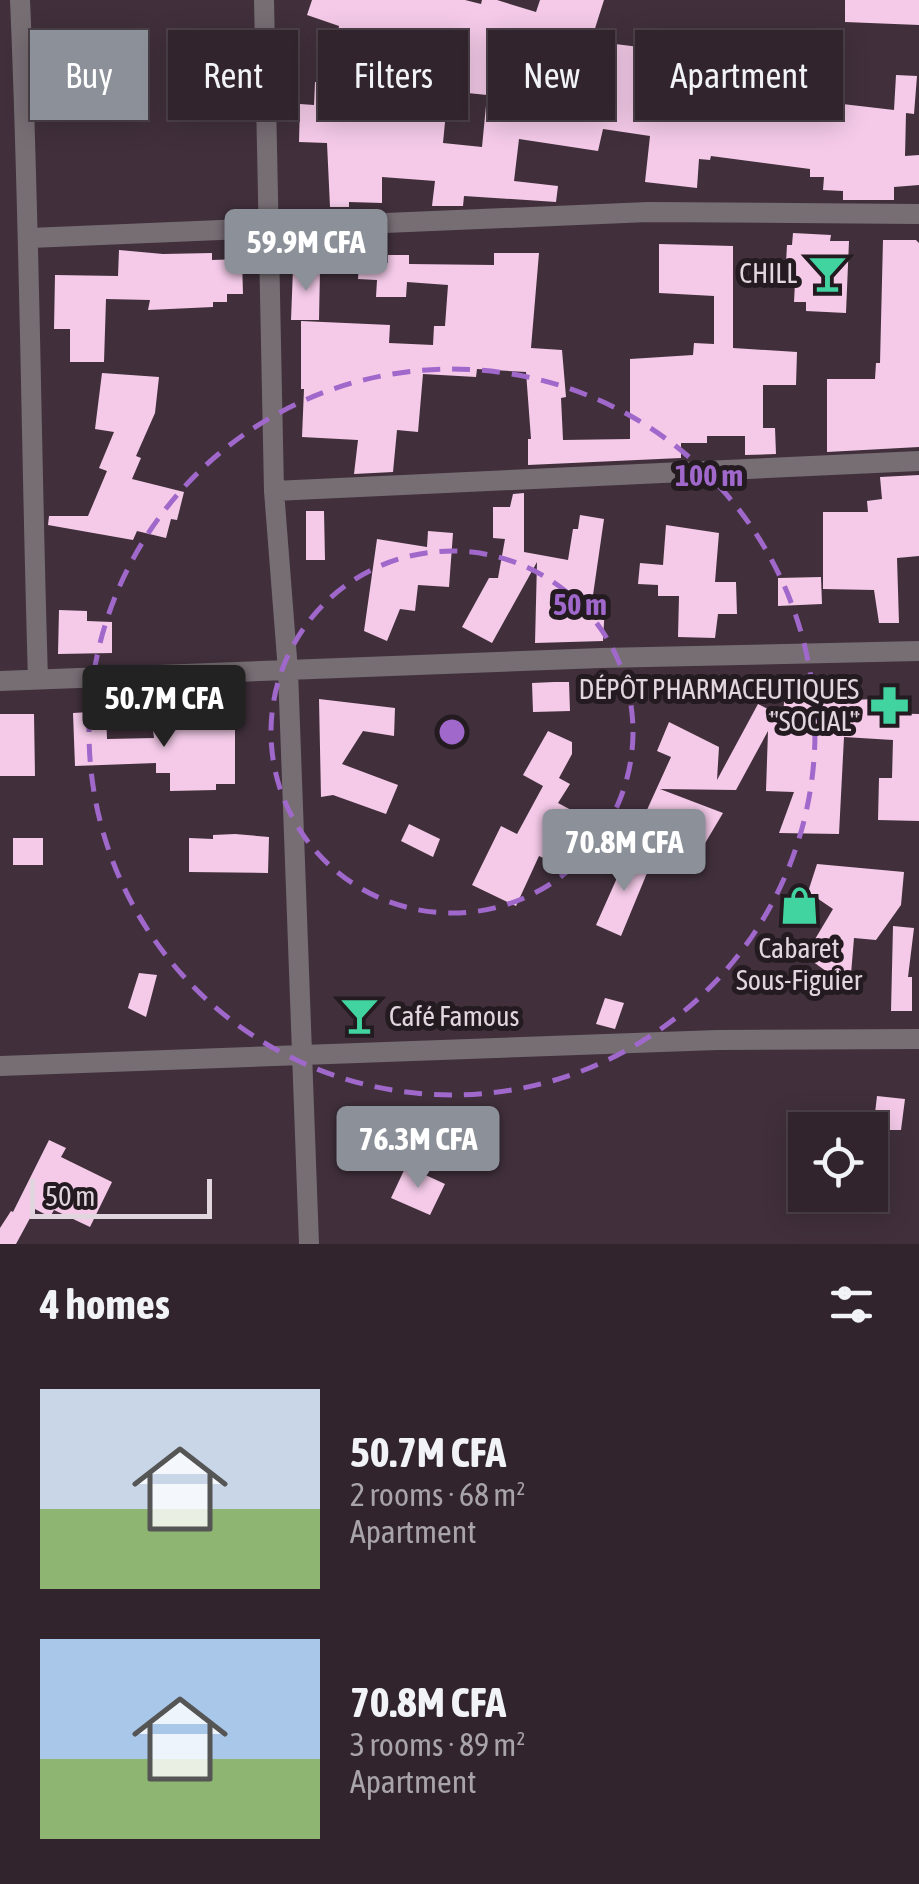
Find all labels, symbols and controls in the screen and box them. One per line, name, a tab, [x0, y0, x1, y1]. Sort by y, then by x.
chip: Buy	[30, 30, 148, 120]
chip: Rent	[168, 30, 298, 120]
chip: Filters	[318, 30, 468, 120]
chip: New	[488, 30, 615, 120]
chip: Apartment	[635, 30, 843, 120]
pin: 59.9M CFA	[192, 209, 420, 294]
text: 59.9M CFA	[247, 223, 365, 260]
bar icon: CHILL	[806, 252, 848, 294]
place label: CHILL	[739, 257, 797, 289]
text: 100 m	[675, 458, 743, 492]
text: 50 m	[553, 587, 607, 621]
pin: 50.7M CFA	[50, 665, 278, 750]
place label: DÉPÔT PHARMACEUTIQUES "SOCIAL"	[579, 673, 859, 737]
text: 50.7M CFA	[105, 679, 223, 716]
pharmacy icon: DÉPÔT PHARMACEUTIQUES "SOCIAL"	[868, 684, 910, 726]
centre of rings	[434, 714, 470, 750]
pin: 70.8M CFA	[510, 809, 738, 894]
text: 70.8M CFA	[565, 823, 683, 860]
shop icon: Cabaret Sous-Figuier	[778, 885, 820, 927]
place label: Cabaret Sous-Figuier	[736, 932, 863, 996]
bar icon: Café Famous	[338, 995, 380, 1037]
place label: Café Famous	[389, 1000, 519, 1032]
pin: 76.3M CFA	[304, 1106, 532, 1191]
map controls	[788, 1112, 888, 1212]
button: locate	[788, 1112, 888, 1212]
text: 76.3M CFA	[359, 1120, 477, 1157]
scale bar	[30, 1174, 212, 1218]
text: 50 m	[45, 1180, 95, 1212]
icon: filters	[824, 1277, 879, 1332]
text: 4 homes	[40, 1280, 170, 1328]
text: 50.7M CFA	[350, 1428, 506, 1476]
icon: home	[120, 1429, 240, 1549]
text: 2 rooms · 68 m²	[350, 1476, 525, 1513]
text: Apartment	[350, 1513, 476, 1550]
text: 70.8M CFA	[350, 1678, 506, 1726]
icon: home	[120, 1679, 240, 1799]
text: 3 rooms · 89 m²	[350, 1726, 525, 1763]
text: Apartment	[350, 1763, 476, 1800]

